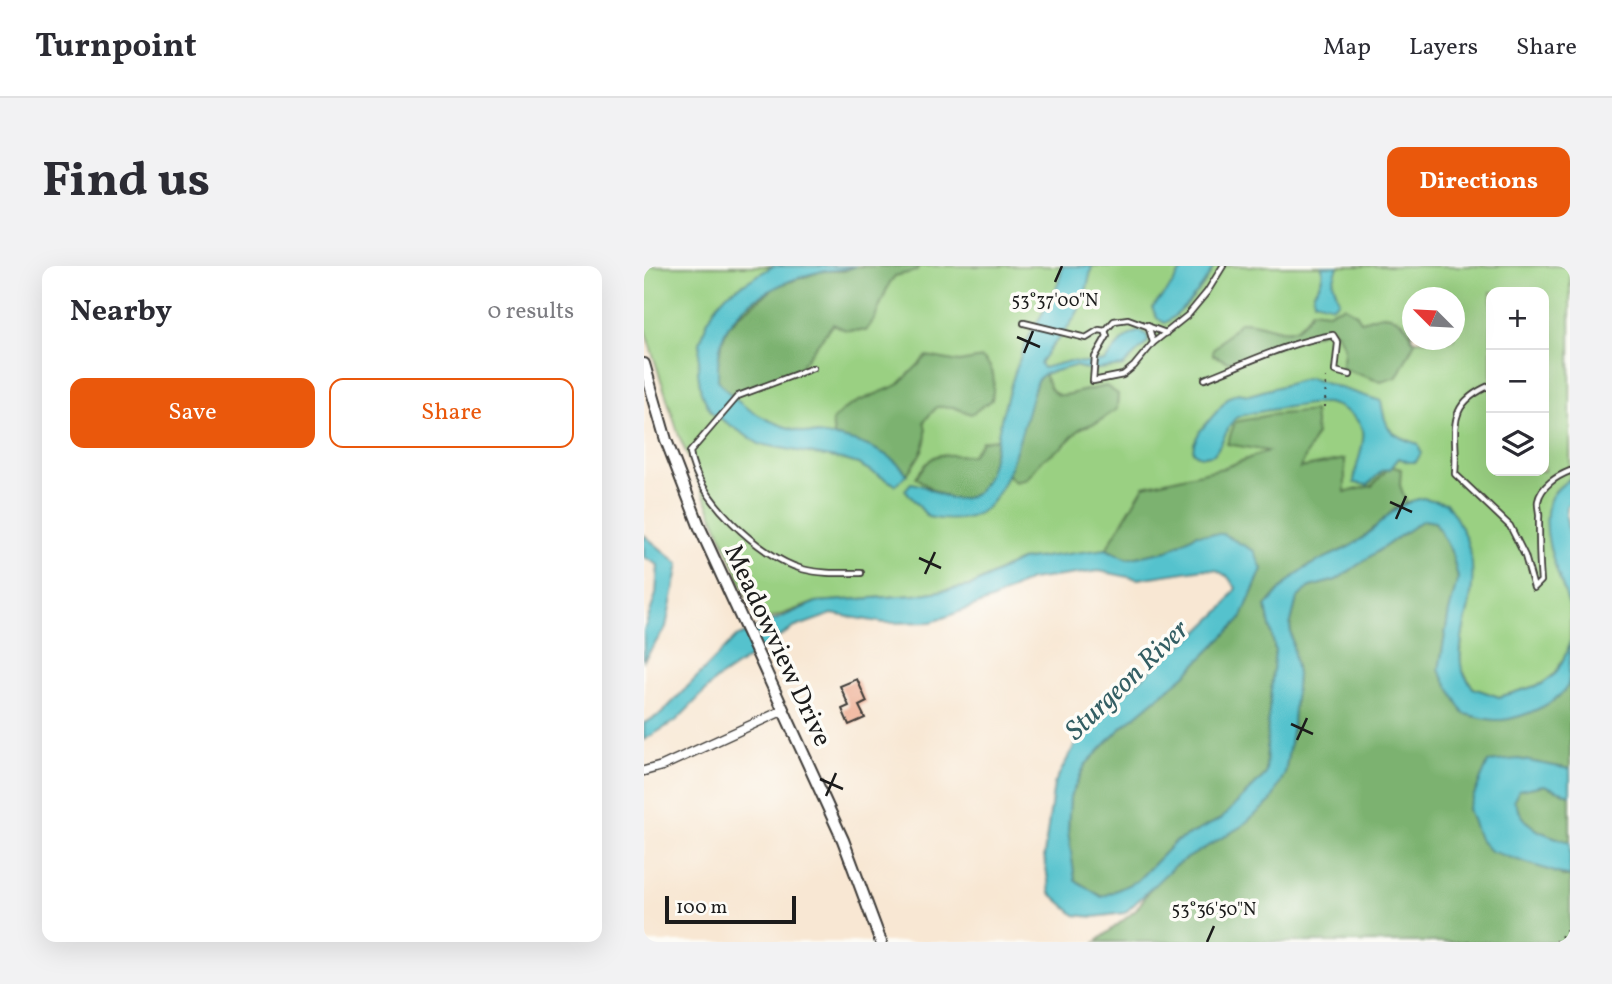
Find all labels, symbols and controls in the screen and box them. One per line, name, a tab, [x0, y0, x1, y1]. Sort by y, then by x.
text: Turnpoint	[35, 25, 197, 71]
text: Map	[1323, 31, 1371, 65]
text: Layers	[1409, 31, 1478, 65]
text: Share	[1516, 31, 1577, 65]
button: Directions	[1387, 147, 1570, 217]
text: Find us	[42, 148, 210, 217]
north arrow	[1402, 287, 1465, 350]
map controls	[1486, 287, 1549, 476]
button: +	[1486, 287, 1549, 350]
text: 53°37'00"N	[1012, 289, 1098, 314]
text: Nearby	[70, 291, 172, 333]
text: 0 results	[487, 296, 574, 328]
button: −	[1486, 350, 1549, 413]
button: Save	[70, 378, 315, 448]
button: Share	[329, 378, 574, 448]
button: layers	[1486, 413, 1549, 476]
street label: Meadowview Drive	[715, 539, 840, 753]
water label: Sturgeon River	[1057, 611, 1199, 750]
scale bar	[665, 893, 796, 925]
text: 100 m	[676, 895, 727, 921]
text: 53°36'50"N	[1172, 898, 1256, 923]

